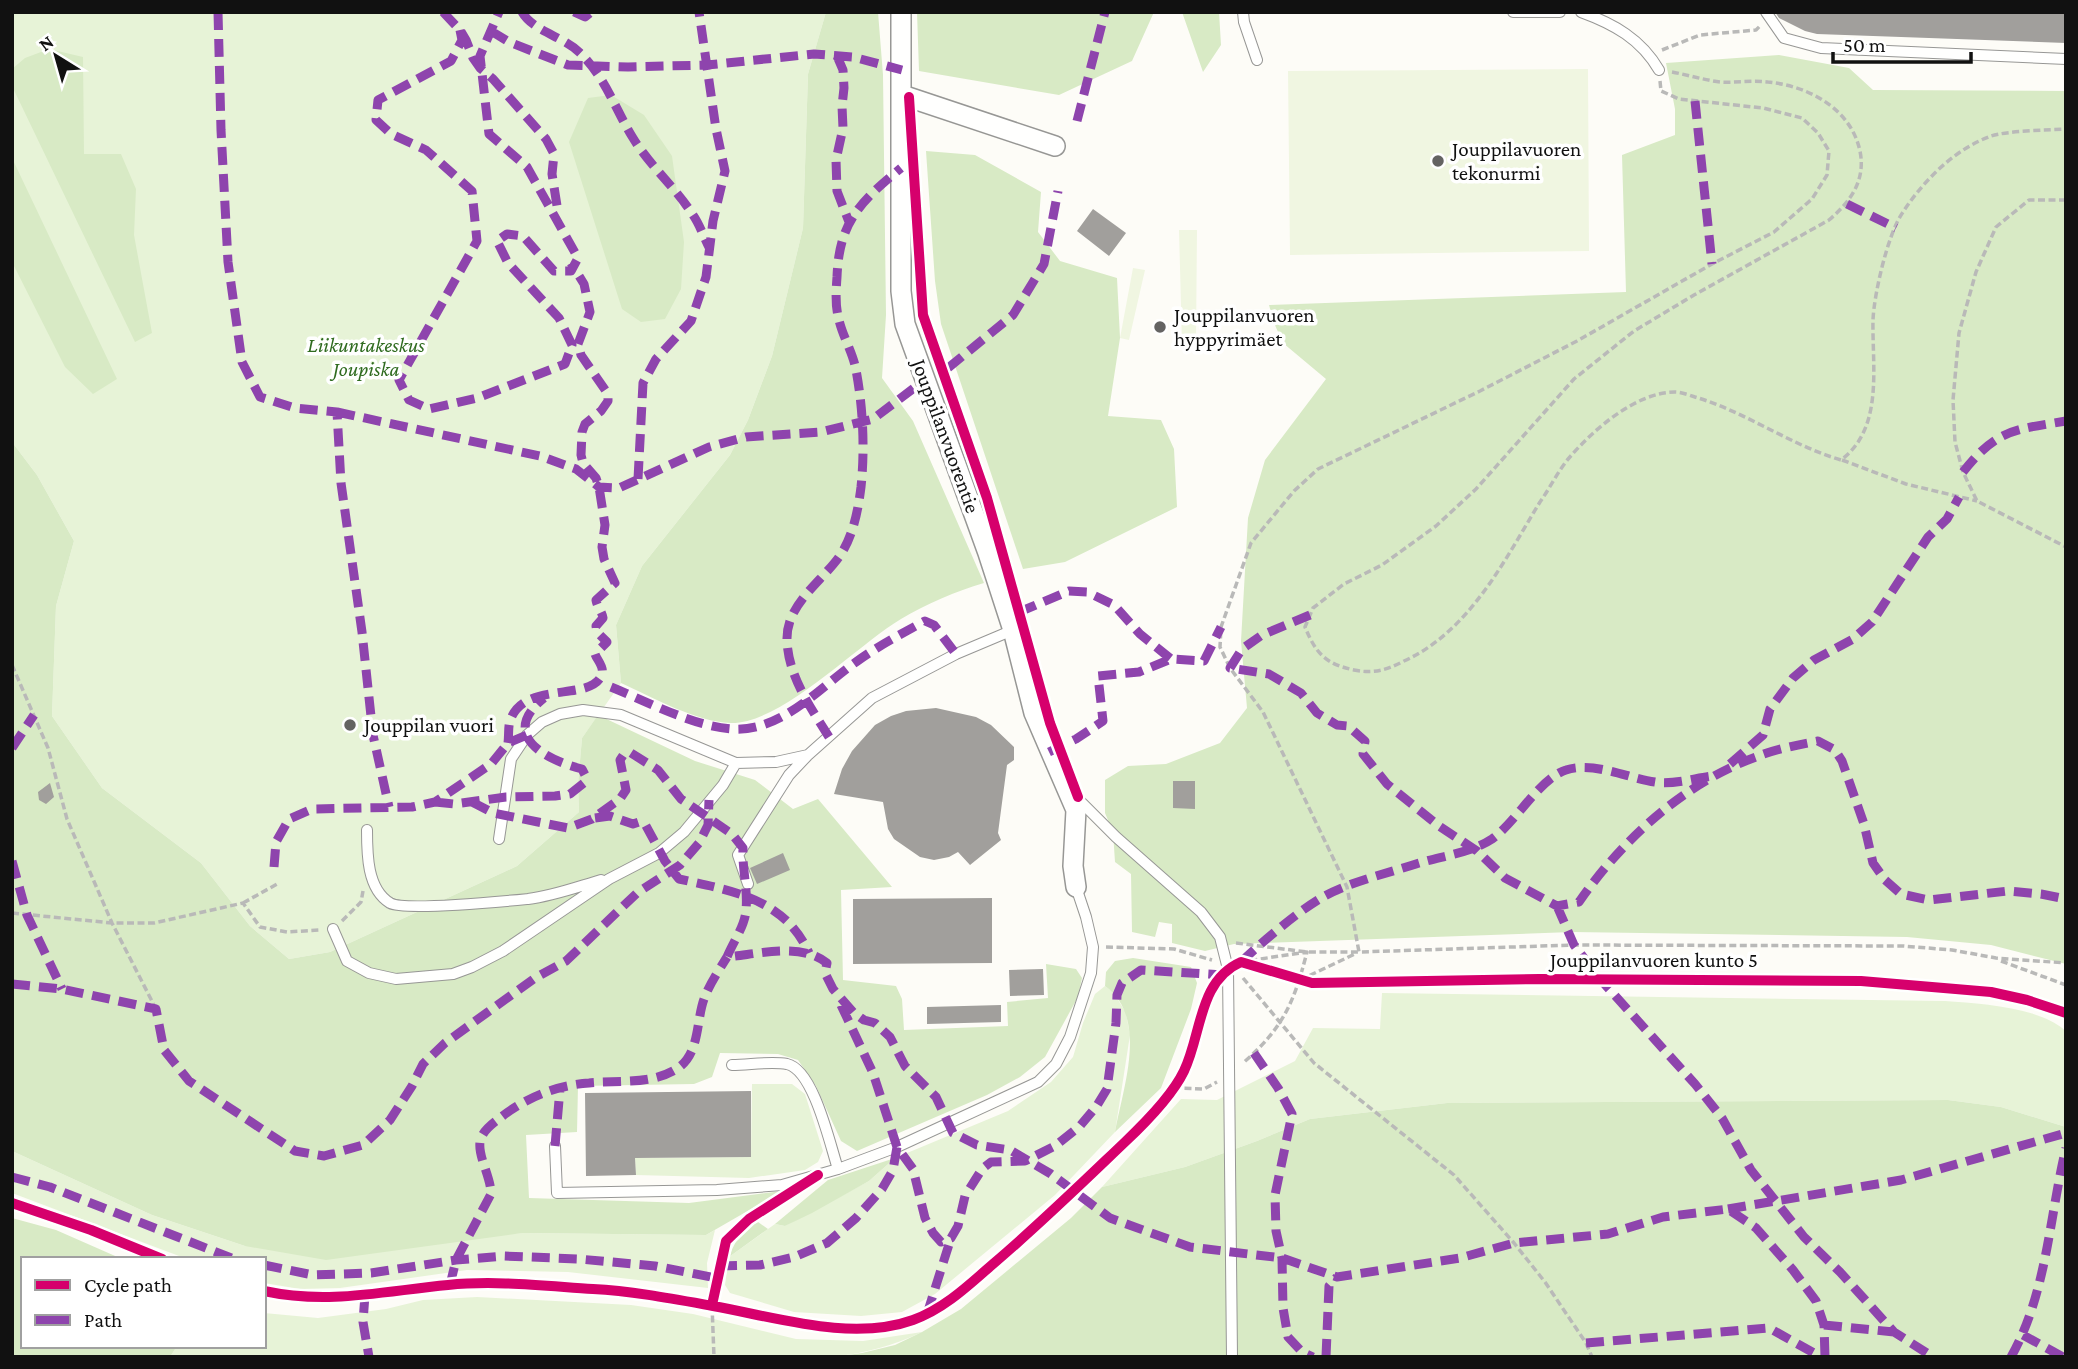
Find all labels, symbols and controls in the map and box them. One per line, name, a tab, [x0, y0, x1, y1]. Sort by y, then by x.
north arrow	[21, 21, 91, 91]
scale bar	[1833, 21, 1971, 65]
text: N	[35, 31, 58, 55]
text: 50 m	[1843, 33, 1886, 57]
place label: Jouppilavuoren tekonurmi	[1450, 137, 1581, 185]
marker: Jouppilavuoren tekonurmi	[1430, 153, 1446, 169]
place label: Jouppilanvuoren hyppyrimäet	[1172, 303, 1315, 351]
marker: Jouppilanvuoren hyppyrimäet	[1152, 319, 1168, 335]
park label: Liikuntakeskus Joupiska	[307, 333, 425, 381]
street label: Jouppilanvuorentie	[906, 354, 985, 516]
place label: Jouppilan vuori	[362, 713, 494, 737]
marker: Jouppilan vuori	[342, 717, 358, 733]
street label: Jouppilanvuoren kunto 5	[1548, 948, 1758, 972]
legend	[21, 1257, 266, 1348]
text: Cycle path	[84, 1273, 172, 1297]
text: Path	[84, 1308, 122, 1332]

